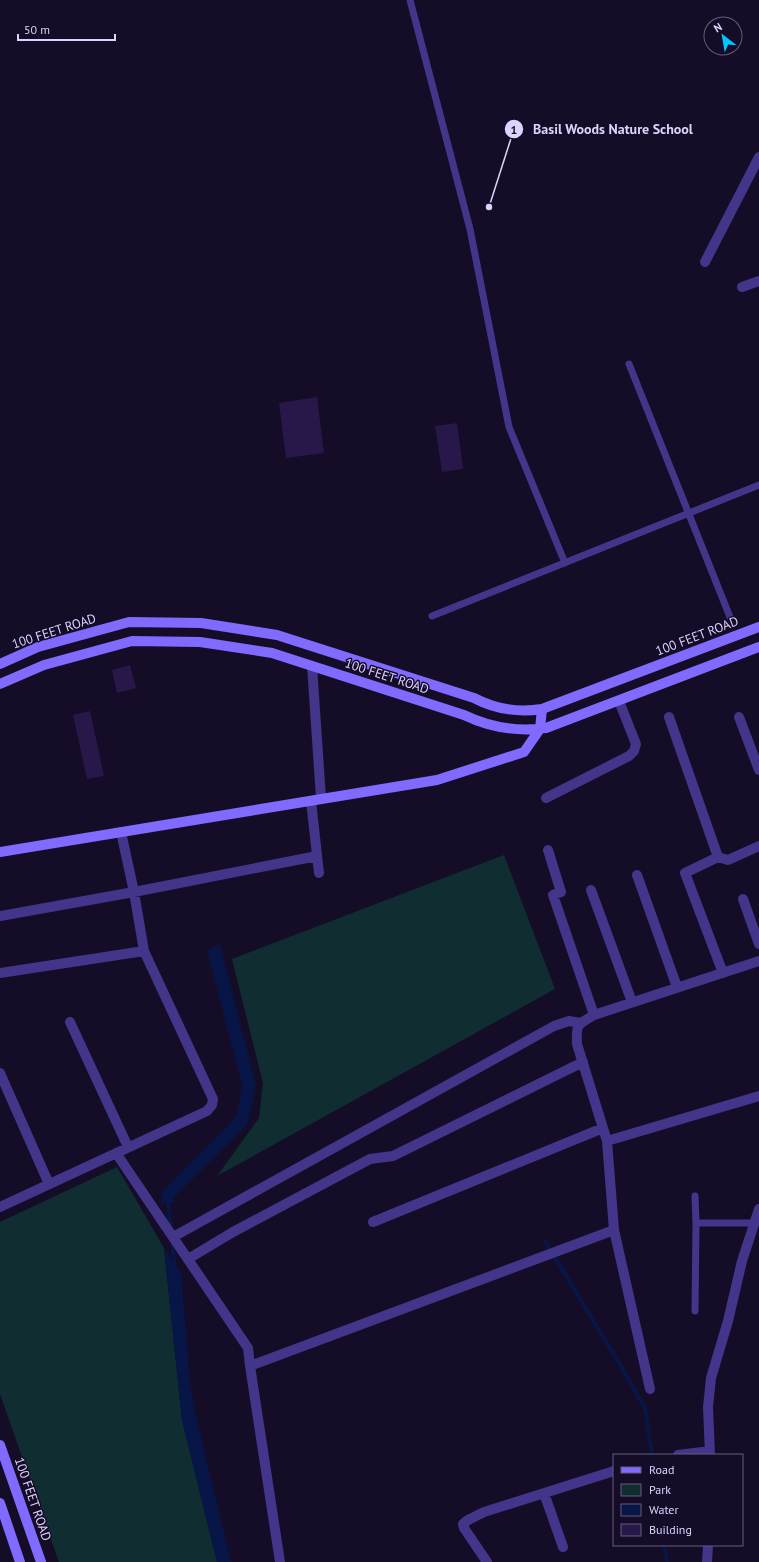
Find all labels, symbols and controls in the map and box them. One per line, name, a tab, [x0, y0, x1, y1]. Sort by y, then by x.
scale bar	[18, 16, 115, 42]
north arrow	[703, 16, 743, 56]
text: N	[711, 20, 725, 35]
text: 50 m	[24, 22, 50, 37]
callout: Basil Woods Nature School	[504, 116, 701, 142]
text: Basil Woods Nature School	[533, 120, 694, 138]
text: 1	[511, 122, 517, 137]
street label: 100 FEET ROAD	[10, 609, 98, 653]
street label: 100 FEET ROAD	[653, 612, 741, 660]
street label: 100 FEET ROAD	[343, 654, 431, 698]
legend	[613, 1454, 743, 1546]
street label: 100 FEET ROAD	[11, 1455, 55, 1543]
text: Road	[649, 1462, 674, 1477]
text: Park	[649, 1482, 671, 1497]
text: Water	[649, 1502, 679, 1517]
text: Building	[649, 1522, 692, 1537]

